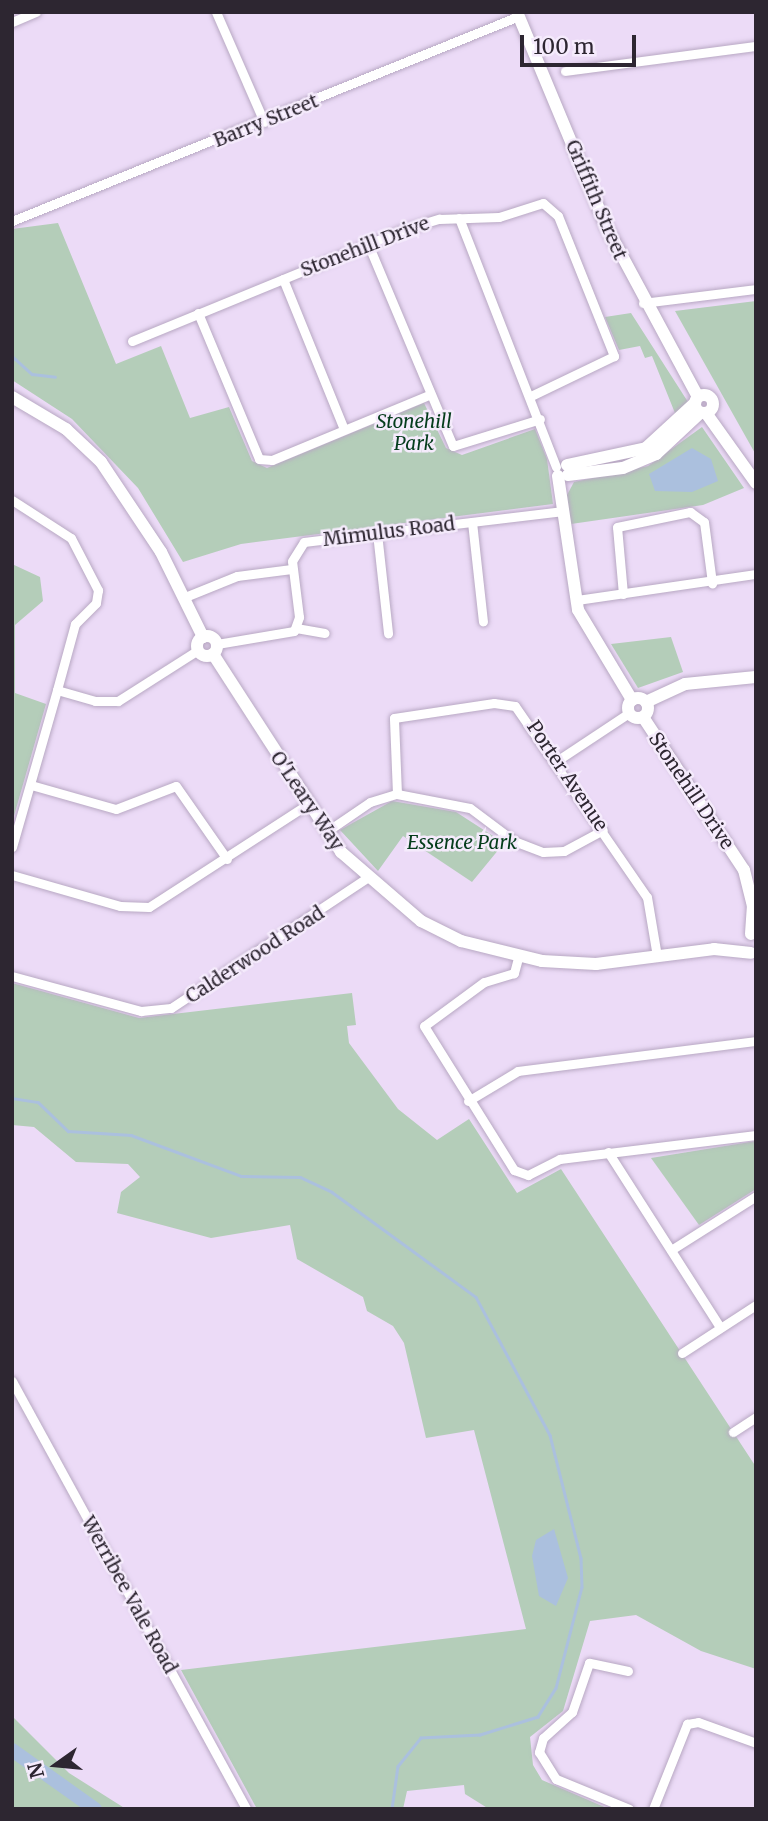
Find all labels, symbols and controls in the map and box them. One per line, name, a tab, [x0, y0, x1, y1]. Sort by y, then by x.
scale bar	[523, 21, 638, 65]
text: 100 m	[533, 33, 595, 60]
street label: Barry Street	[210, 90, 322, 152]
street label: Griffith Street	[561, 137, 631, 263]
street label: Stonehill Drive	[297, 212, 433, 282]
park label: Stonehill Park	[376, 411, 452, 455]
street label: Mimulus Road	[322, 513, 456, 551]
street label: Porter Avenue	[522, 717, 612, 835]
street label: Stonehill Drive	[644, 728, 738, 854]
street label: O'Leary Way	[265, 747, 349, 855]
park label: Essence Park	[407, 832, 517, 854]
street label: Calderwood Road	[182, 902, 328, 1008]
street label: Werribee Vale Road	[76, 1512, 182, 1678]
north arrow	[21, 1730, 91, 1800]
text: N	[22, 1760, 49, 1781]

